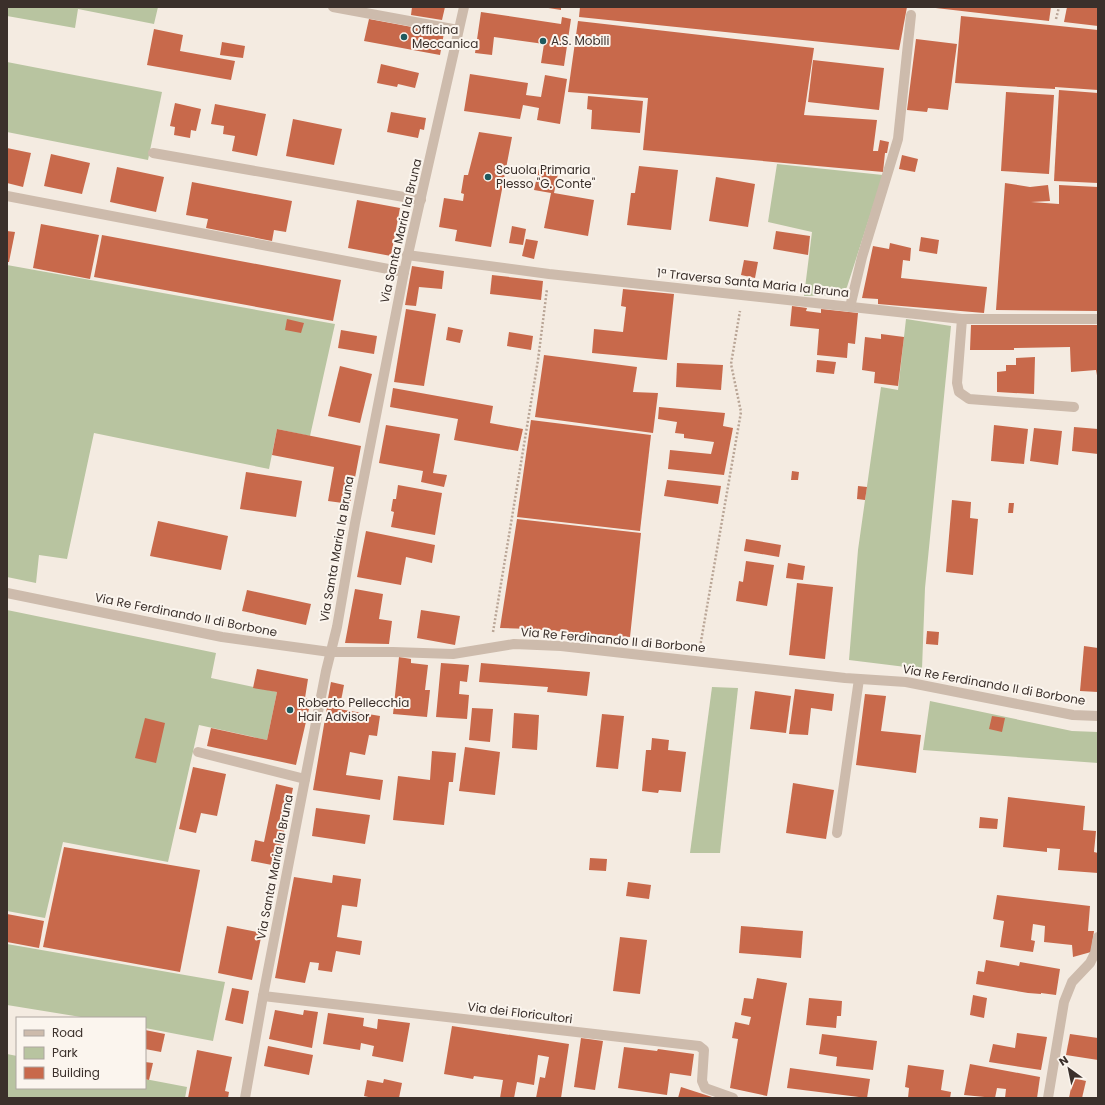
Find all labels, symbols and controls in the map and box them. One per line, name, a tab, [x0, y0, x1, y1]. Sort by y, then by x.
place label: Officina Meccanica	[412, 21, 478, 52]
marker: Officina Meccanica	[399, 32, 409, 42]
place label: A.S. Mobili	[551, 32, 609, 49]
marker: A.S. Mobili	[538, 36, 548, 46]
street label: Via Santa Maria la Bruna	[376, 157, 425, 305]
place label: Scuola Primaria Plesso "G. Conte"	[496, 161, 596, 192]
marker: Scuola Primaria Plesso "G. Conte"	[483, 172, 493, 182]
street label: 1ª Traversa Santa Maria la Bruna	[656, 264, 850, 301]
street label: Via Santa Maria la Bruna	[315, 475, 358, 623]
street label: Via Re Ferdinando II di Borbone	[93, 588, 279, 641]
street label: Via Re Ferdinando II di Borbone	[520, 623, 706, 656]
street label: Via Re Ferdinando II di Borbone	[901, 660, 1087, 709]
place label: Roberto Pellecchia Hair Advisor	[298, 694, 409, 725]
marker: Roberto Pellecchia Hair Advisor	[285, 705, 295, 715]
street label: Via Santa Maria la Bruna	[252, 793, 297, 941]
street label: Via dei Floricultori	[467, 998, 574, 1027]
legend	[16, 1017, 146, 1089]
text: Road	[52, 1024, 83, 1041]
text: Park	[52, 1044, 79, 1061]
north arrow	[1049, 1049, 1089, 1089]
text: N	[1056, 1052, 1071, 1070]
text: Building	[52, 1064, 100, 1081]

